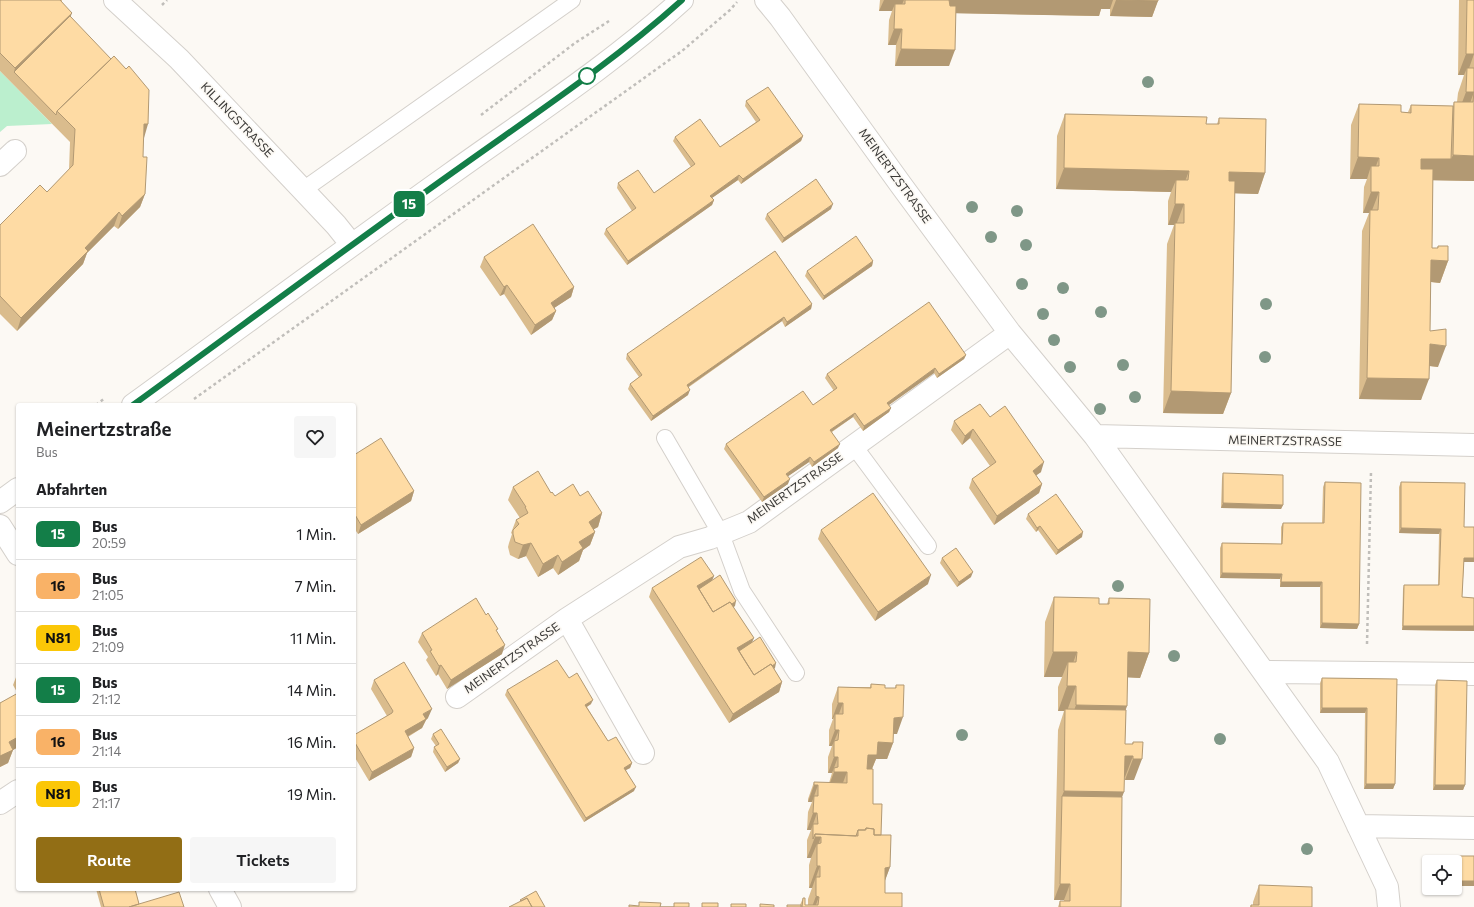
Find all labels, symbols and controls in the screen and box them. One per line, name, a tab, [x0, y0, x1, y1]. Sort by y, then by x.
unlabelled marker	[578, 67, 596, 85]
street label: KILLINGSTRASSE	[198, 79, 277, 160]
street label: MEINERTZSTRASSE	[857, 125, 935, 226]
line badge: 15	[391, 191, 427, 217]
text: 15	[402, 195, 416, 212]
button: heart	[294, 416, 336, 458]
text: Meinertzstraße	[36, 417, 172, 440]
street label: MEINERTZSTRASSE	[1228, 432, 1342, 448]
text: Bus	[36, 444, 58, 460]
street label: MEINERTZSTRASSE	[744, 449, 845, 526]
text: Abfahrten	[36, 480, 107, 498]
text: Bus	[92, 517, 117, 535]
text: 15	[51, 525, 65, 542]
text: 1 Min.	[296, 525, 336, 543]
text: 20:59	[92, 535, 126, 551]
text: Bus	[92, 569, 117, 587]
text: 16	[51, 577, 65, 594]
text: 7 Min.	[295, 577, 336, 595]
text: 21:05	[92, 587, 124, 603]
street label: MEINERTZSTRASSE	[461, 619, 562, 696]
text: Bus	[92, 621, 117, 639]
text: N81	[45, 629, 71, 646]
text: 11 Min.	[290, 629, 336, 647]
text: 21:09	[92, 639, 124, 655]
text: Bus	[92, 673, 117, 691]
text: 15	[51, 681, 65, 698]
text: 14 Min.	[287, 681, 336, 699]
text: 21:12	[92, 691, 121, 707]
text: Bus	[92, 725, 117, 743]
text: 16	[51, 733, 65, 750]
text: 16 Min.	[287, 733, 336, 751]
text: 21:14	[92, 743, 121, 759]
text: Bus	[92, 777, 117, 795]
text: N81	[45, 785, 71, 802]
text: 19 Min.	[287, 785, 336, 803]
text: 21:17	[92, 795, 120, 811]
button: Route	[36, 837, 182, 883]
button: Tickets	[190, 837, 336, 883]
map controls	[1422, 855, 1462, 895]
button: locate	[1422, 855, 1462, 895]

